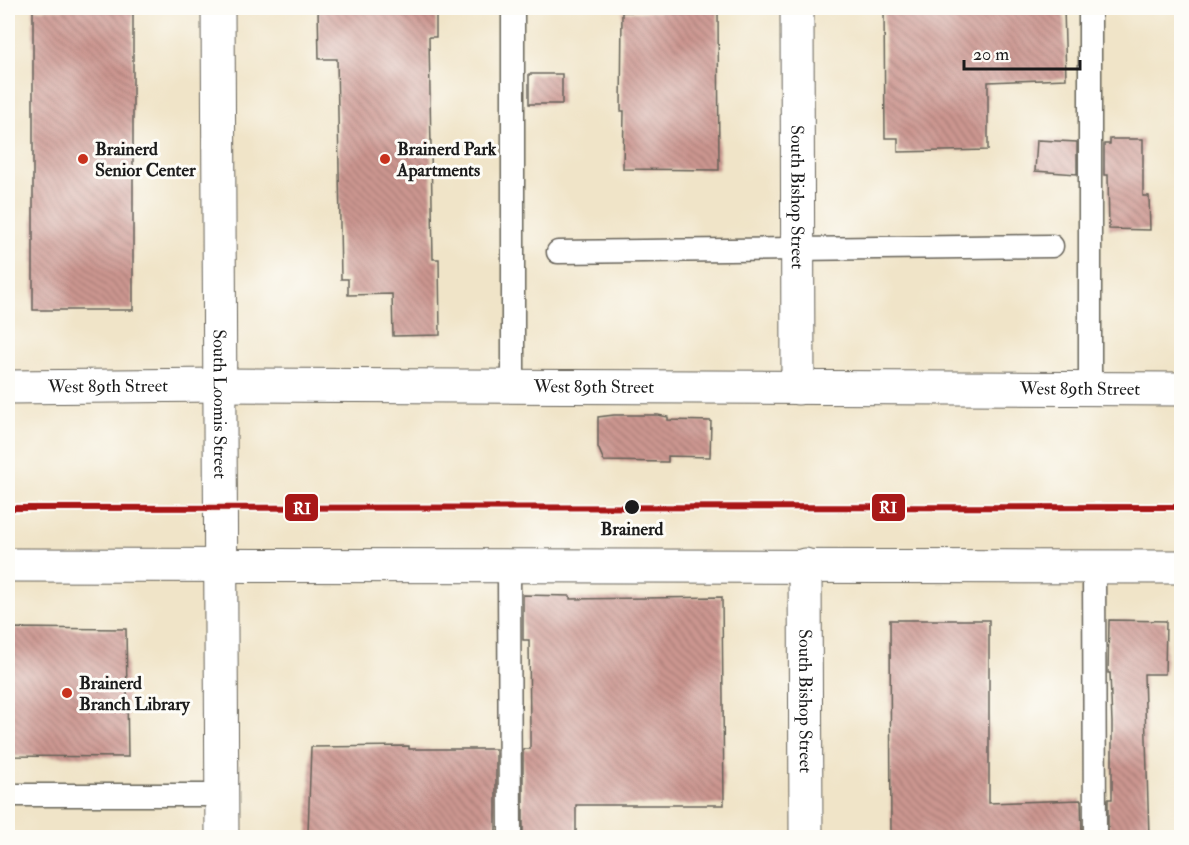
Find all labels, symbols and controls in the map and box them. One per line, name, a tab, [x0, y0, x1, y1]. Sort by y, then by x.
scale bar	[964, 33, 1080, 71]
text: 20 m	[973, 43, 1009, 66]
street label: South Bishop Street	[785, 125, 809, 269]
place label: Brainerd Senior Center	[95, 138, 196, 182]
place label: Brainerd Park Apartments	[396, 138, 497, 182]
marker: Brainerd Senior Center	[76, 152, 90, 166]
marker: Brainerd Park Apartments	[378, 152, 392, 166]
street label: South Loomis Street	[208, 329, 231, 479]
street label: West 89th Street	[47, 374, 168, 399]
street label: West 89th Street	[533, 375, 654, 399]
street label: West 89th Street	[1019, 377, 1140, 401]
line badge: RI	[284, 493, 319, 522]
line badge: RI	[871, 493, 906, 522]
marker: Brainerd	[623, 498, 641, 516]
text: RI	[879, 498, 897, 518]
text: RI	[293, 499, 311, 519]
place label: Brainerd	[601, 518, 664, 541]
street label: South Bishop Street	[793, 629, 817, 773]
place label: Brainerd Branch Library	[79, 672, 191, 716]
marker: Brainerd Branch Library	[60, 686, 74, 700]

